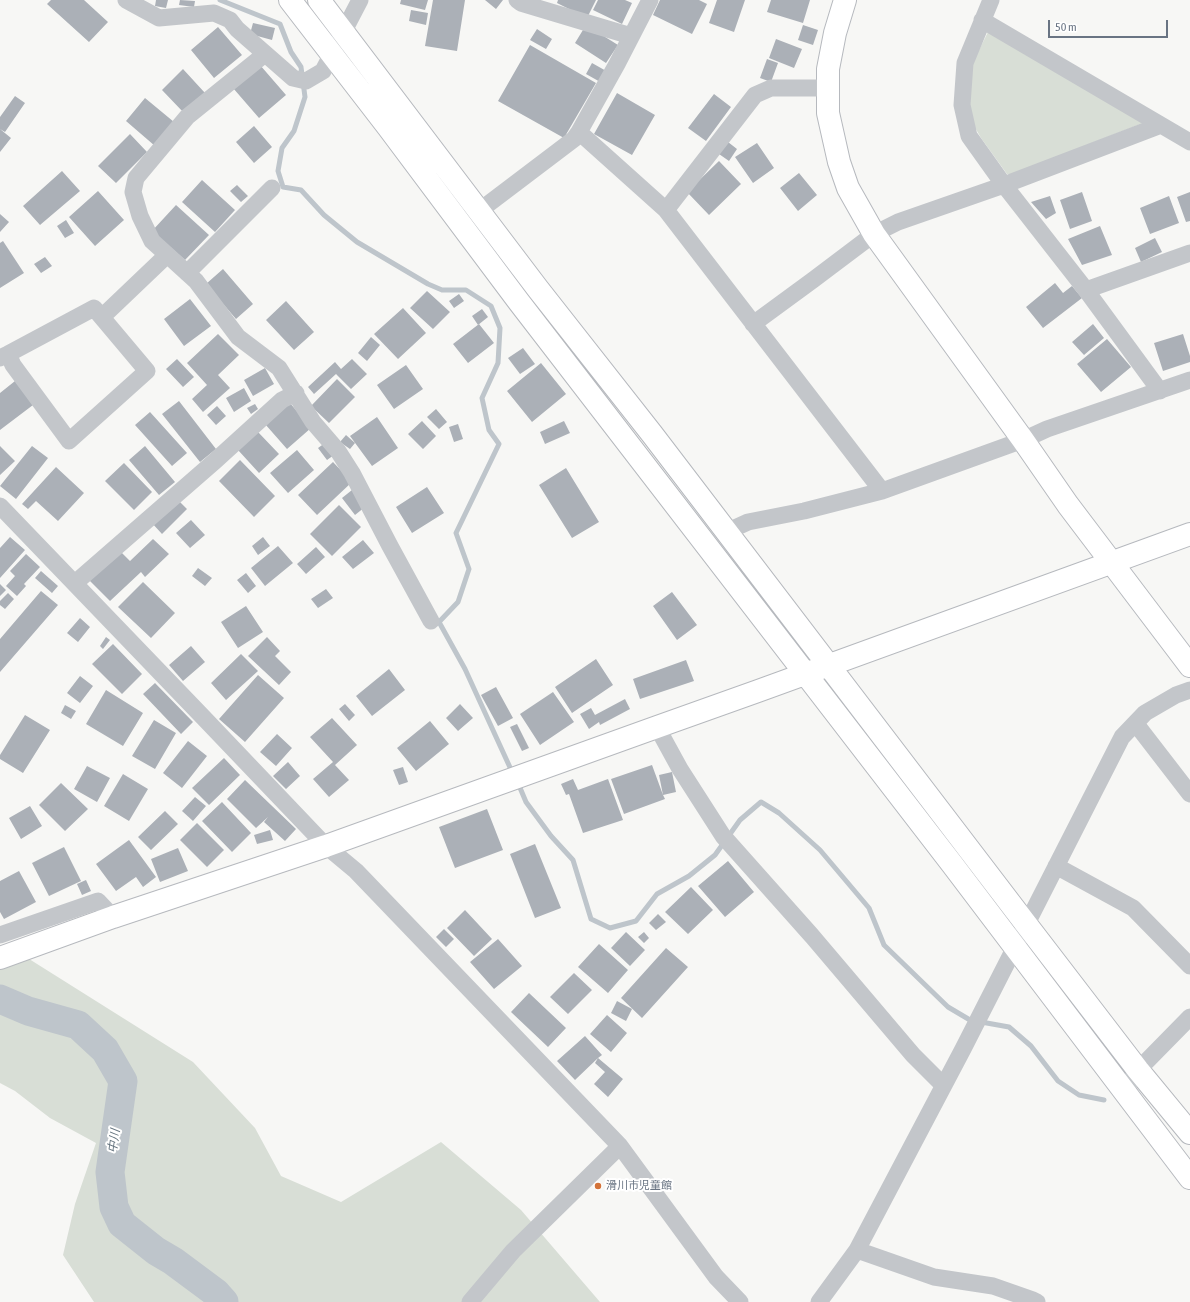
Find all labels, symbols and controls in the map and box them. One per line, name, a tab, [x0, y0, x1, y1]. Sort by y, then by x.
scale bar	[1050, 12, 1170, 38]
text: 50 m	[1055, 20, 1077, 34]
water label: 中川	[105, 1128, 123, 1154]
place label: 滑川市児童館	[606, 1179, 672, 1193]
marker: 滑川市児童館	[593, 1181, 603, 1191]

